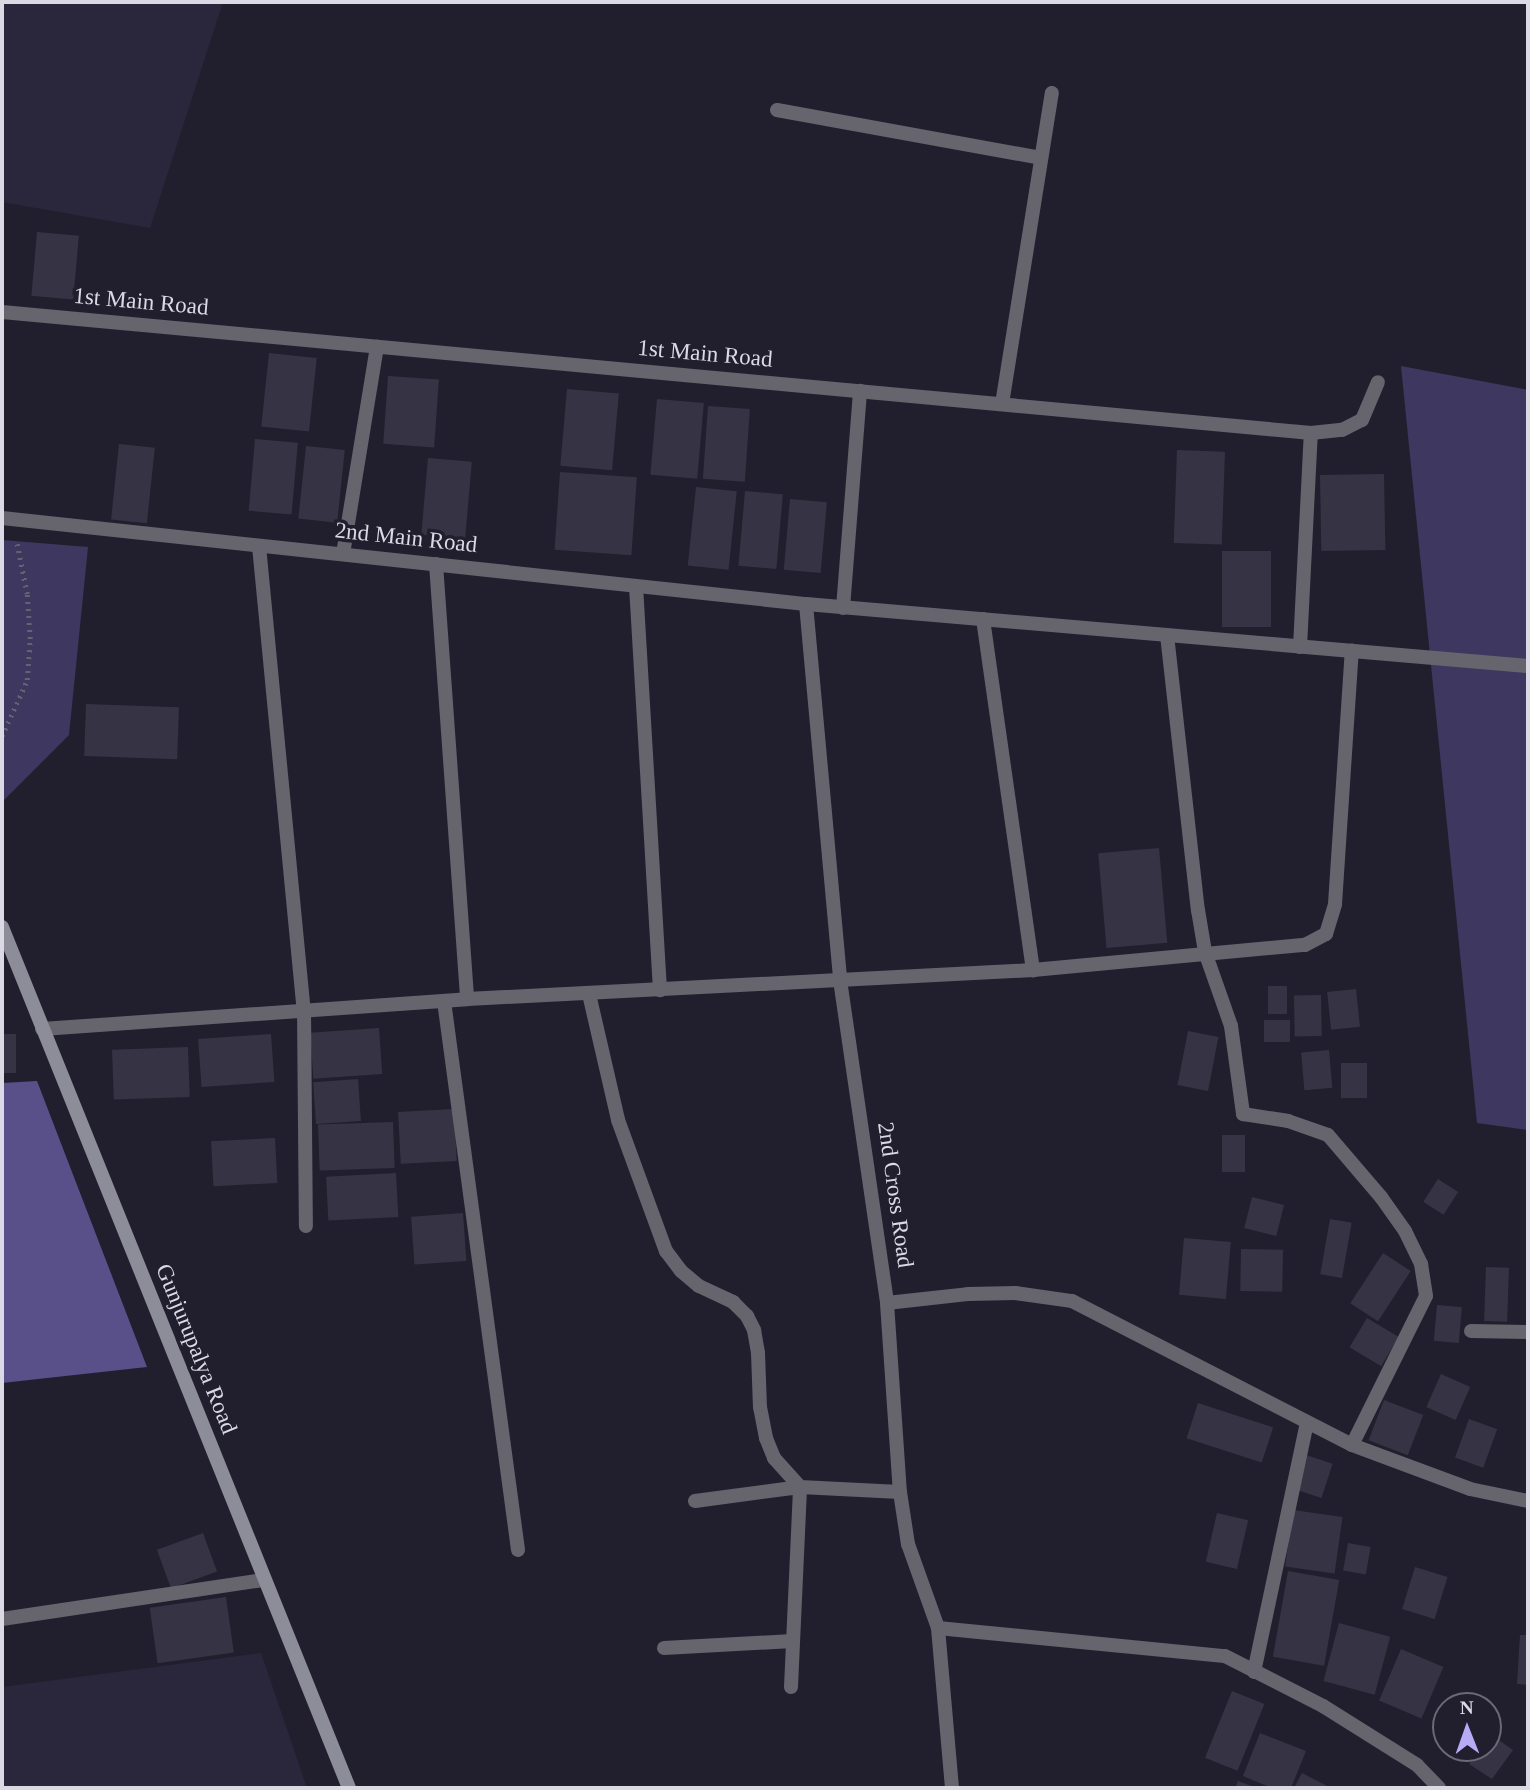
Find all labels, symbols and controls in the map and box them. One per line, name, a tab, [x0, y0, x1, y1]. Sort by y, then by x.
street label: 1st Main Road	[72, 282, 210, 322]
street label: 1st Main Road	[636, 334, 774, 374]
street label: 2nd Main Road	[333, 517, 479, 559]
street label: 2nd Cross Road	[871, 1120, 919, 1270]
street label: Gunjurupalya Road	[149, 1260, 243, 1438]
north arrow	[1432, 1692, 1502, 1762]
text: N	[1460, 1697, 1474, 1718]

